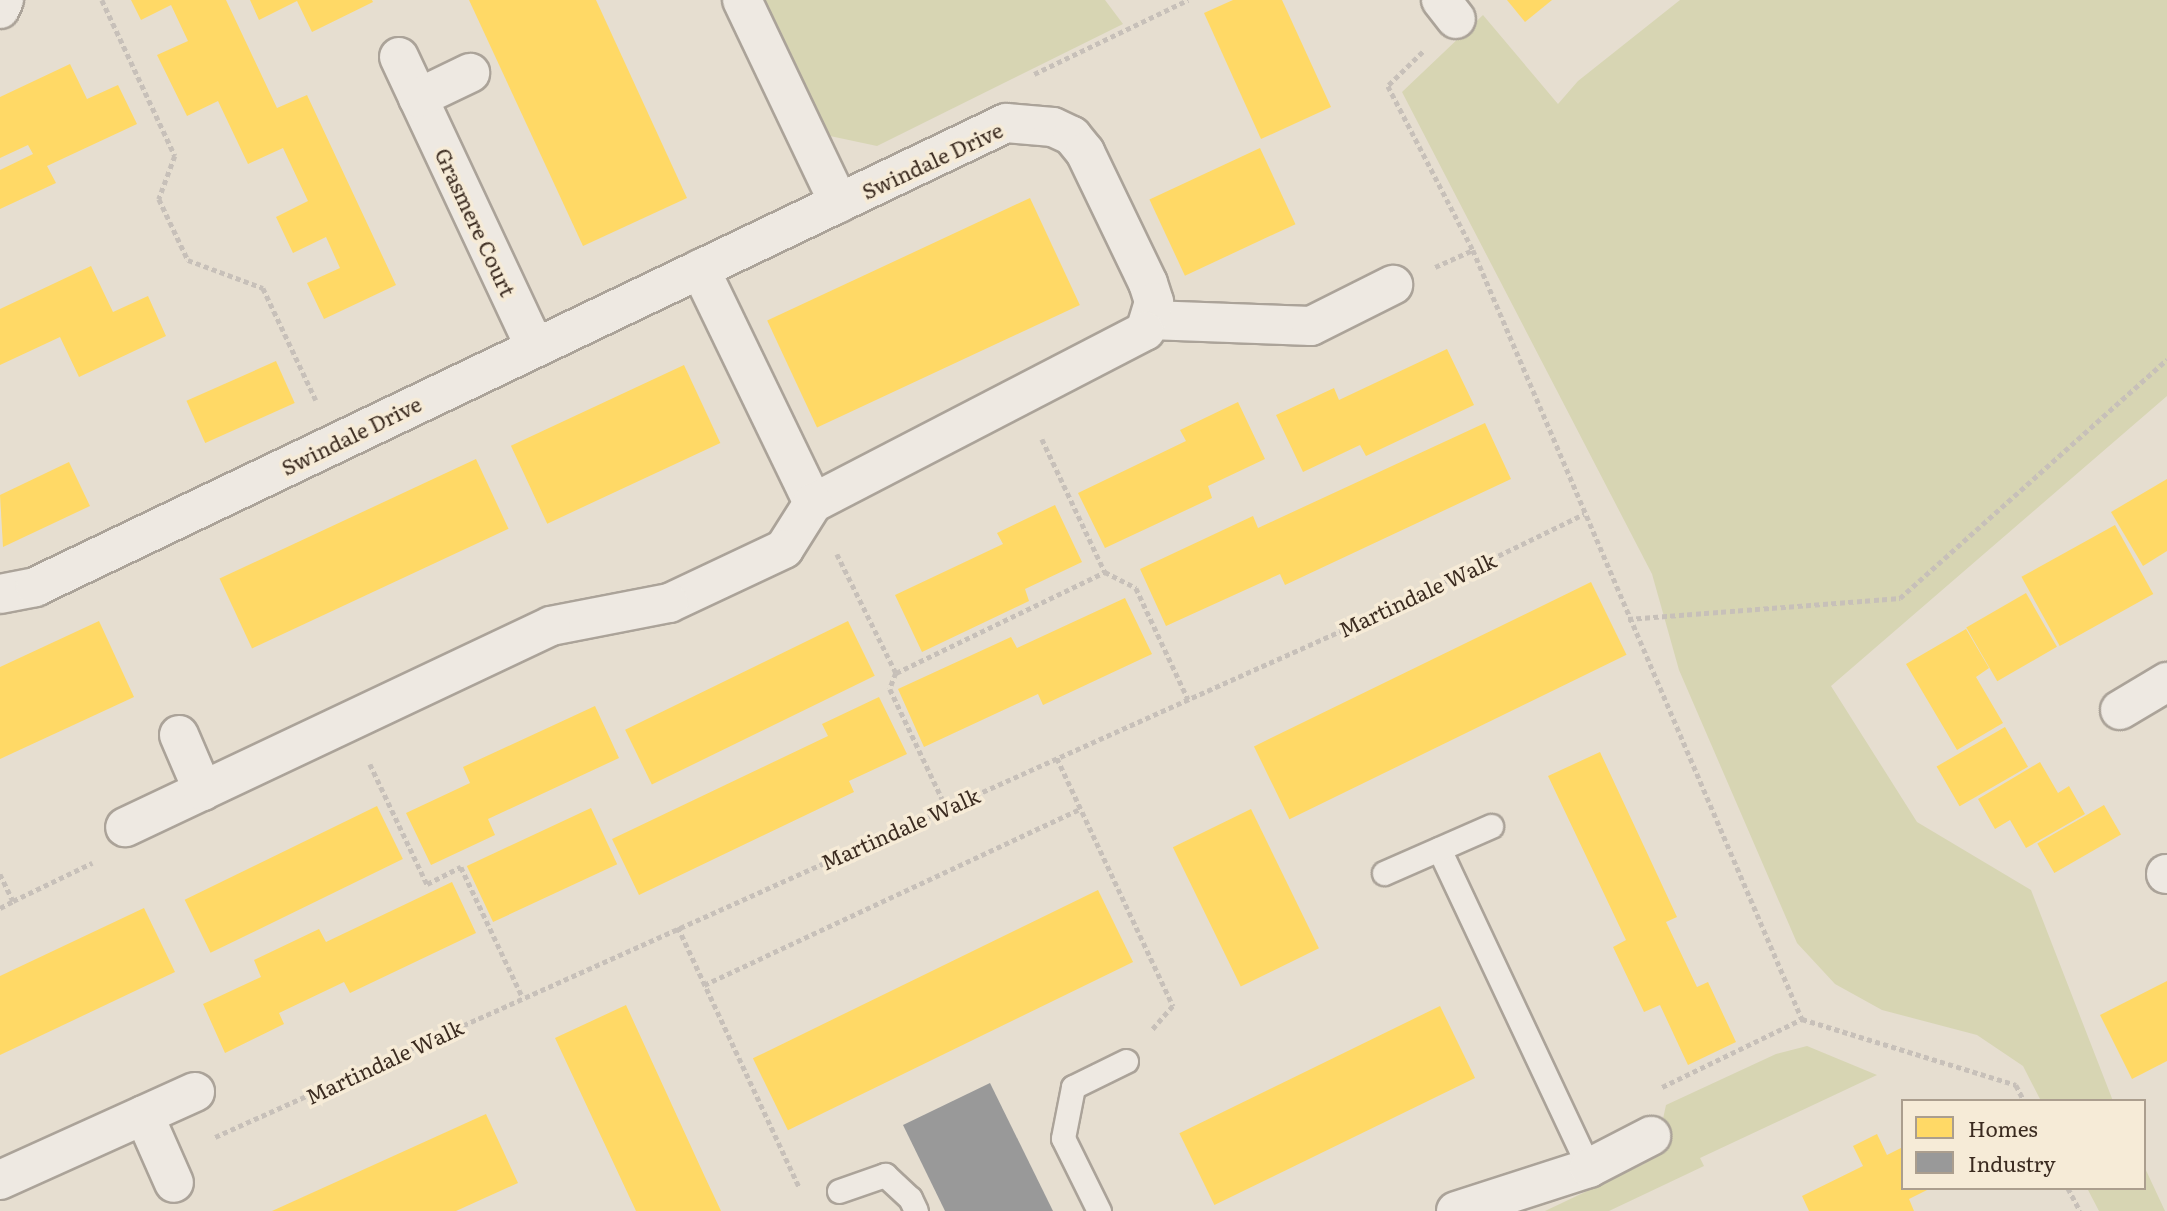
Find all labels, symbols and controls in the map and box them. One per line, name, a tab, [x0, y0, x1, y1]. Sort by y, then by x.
street label: Swindale Drive	[858, 116, 1006, 204]
street label: Grasmere Court	[431, 144, 521, 300]
street label: Swindale Drive	[277, 390, 425, 480]
street label: Martindale Walk	[1334, 546, 1500, 642]
street label: Martindale Walk	[817, 782, 983, 874]
street label: Martindale Walk	[301, 1013, 467, 1109]
legend	[1901, 1099, 2146, 1190]
text: Homes	[1968, 1112, 2038, 1143]
text: Industry	[1968, 1147, 2056, 1178]

